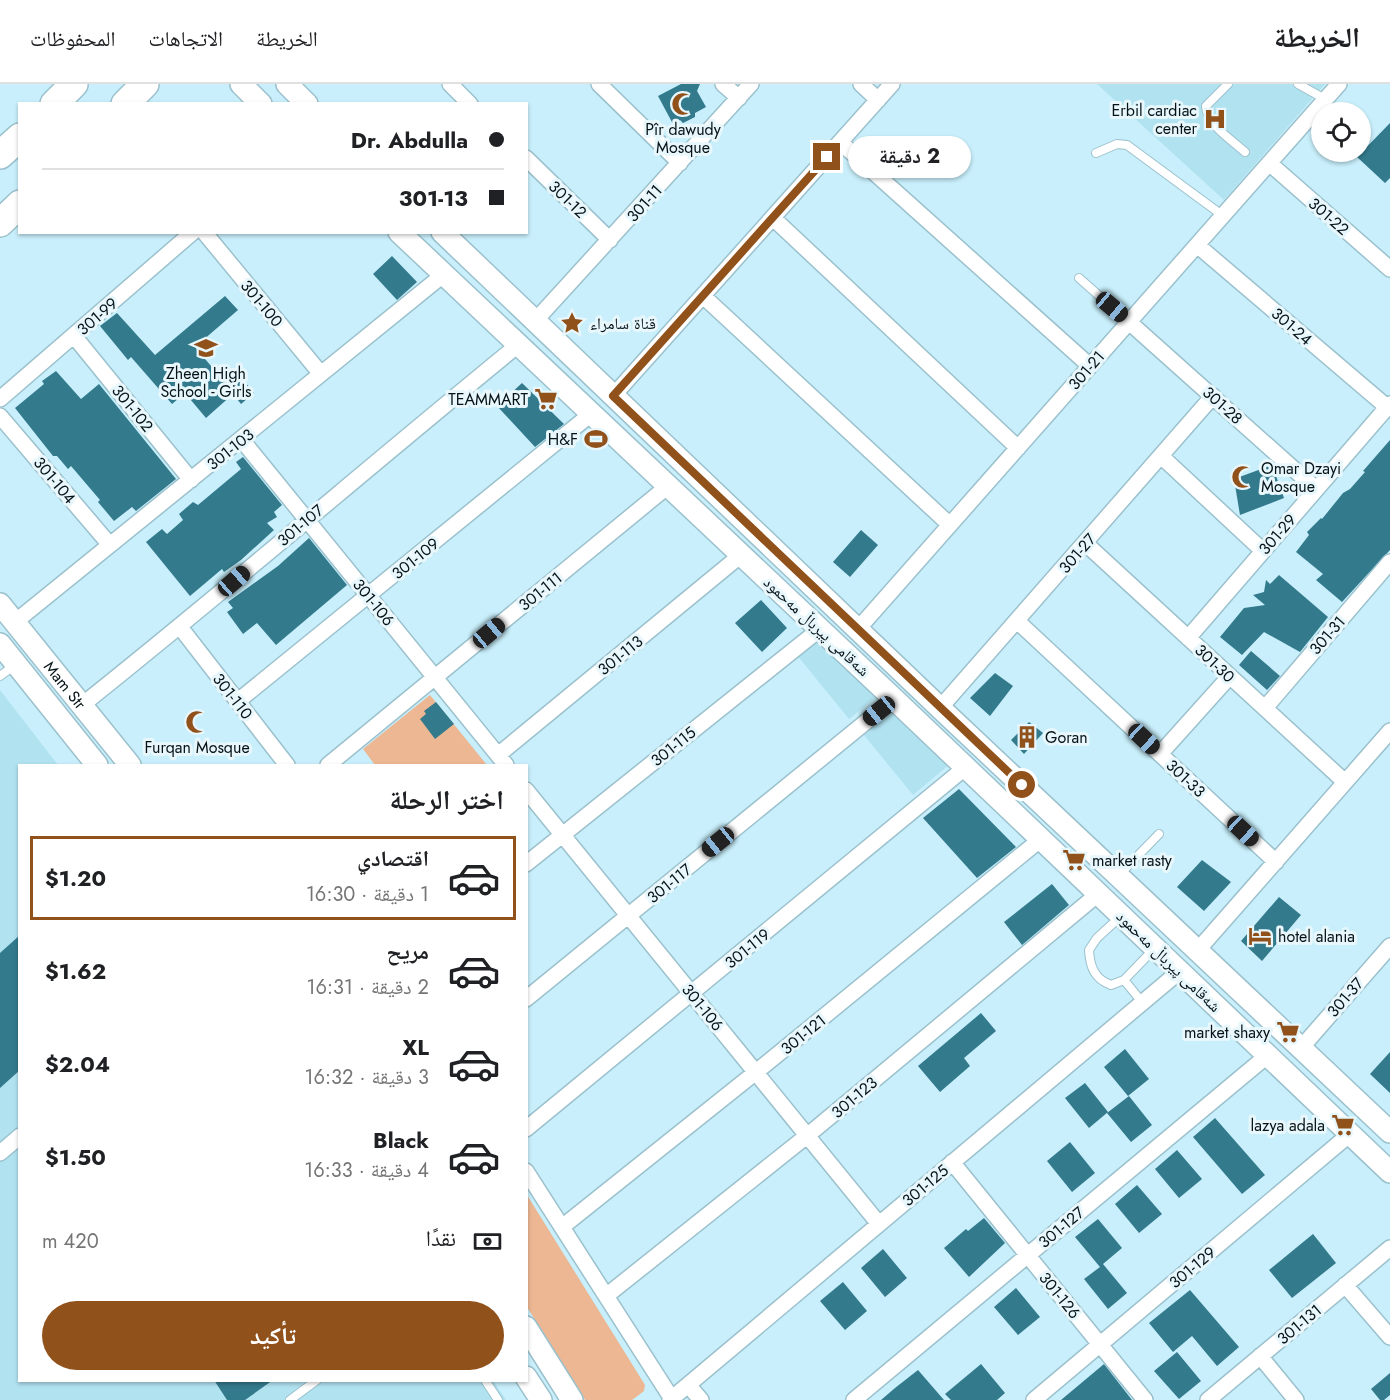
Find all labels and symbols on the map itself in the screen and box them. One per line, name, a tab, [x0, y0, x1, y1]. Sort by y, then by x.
mosque icon: Pîr dawudy Mosque	[670, 91, 696, 117]
place label: Erbil cardiac center	[1111, 99, 1198, 140]
hospital icon: Erbil cardiac center	[1202, 106, 1228, 132]
place label: Pîr dawudy Mosque	[645, 118, 722, 159]
callout: 2 دقيقة	[848, 136, 971, 178]
route end	[813, 143, 840, 170]
street label: 301-12	[543, 175, 592, 223]
street label: 301-11	[621, 180, 667, 227]
street label: 301-22	[1303, 192, 1354, 241]
street label: 301-100	[235, 275, 288, 332]
car	[1092, 289, 1132, 325]
street label: 301-99	[72, 292, 123, 341]
street label: 301-24	[1266, 302, 1317, 351]
place icon: قناة سامراء	[559, 310, 585, 336]
place label: قناة سامراء	[590, 312, 656, 335]
school or university icon: Zheen High School - Girls	[193, 335, 219, 361]
street label: 301-21	[1063, 346, 1110, 395]
place label: Zheen High School - Girls	[160, 362, 252, 403]
street label: 301-102	[106, 380, 159, 437]
street label: 301-28	[1198, 381, 1248, 430]
supermarket icon: TEAMMART	[533, 386, 559, 412]
place label: TEAMMART	[448, 388, 529, 411]
street label: 301-103	[202, 423, 259, 475]
sports icon: H&F	[583, 426, 609, 452]
place label: H&F	[548, 428, 578, 451]
street label: 301-104	[28, 452, 81, 509]
place label: Omar Dzayi Mosque	[1261, 457, 1341, 498]
mosque icon: Omar Dzayi Mosque	[1230, 464, 1256, 490]
street label: 301-107	[272, 499, 329, 552]
street label: 301-29	[1253, 509, 1302, 560]
street label: 301-27	[1053, 528, 1102, 578]
street label: 301-109	[387, 532, 444, 585]
car	[215, 562, 253, 600]
street label: 301-111	[513, 567, 567, 616]
street label: شەقامی پیرباڵ مەحمود	[759, 571, 875, 682]
street label: 301-106	[347, 574, 400, 631]
street label: 301-31	[1304, 611, 1351, 660]
car	[469, 615, 509, 651]
street label: 301-113	[593, 630, 648, 681]
street label: 301-30	[1190, 639, 1240, 688]
street label: Mam Str	[38, 656, 92, 715]
street label: 301-110	[207, 668, 258, 724]
car	[859, 693, 899, 729]
mosque icon: Furqan Mosque	[184, 709, 210, 735]
car	[1125, 720, 1163, 758]
street label: 301-115	[646, 721, 701, 772]
building icon: Goran	[1014, 724, 1040, 750]
place label: Goran	[1045, 726, 1088, 749]
place label: Furqan Mosque	[144, 736, 250, 759]
street label: 301-33	[1161, 754, 1211, 803]
route start	[1008, 771, 1035, 798]
car	[1224, 812, 1262, 850]
car	[698, 824, 738, 860]
supermarket icon: market rasty	[1061, 847, 1087, 873]
place label: market rasty	[1092, 849, 1173, 872]
street label: 301-117	[642, 858, 697, 909]
street label: شەقامی پیرباڵ مەحمود	[1111, 905, 1226, 1017]
street label: 301-119	[720, 923, 775, 974]
hotel icon: hotel alania	[1247, 923, 1273, 949]
place label: hotel alania	[1278, 925, 1355, 948]
street label: 301-37	[1322, 972, 1369, 1022]
street label: 301-106	[676, 979, 729, 1036]
street label: 301-121	[776, 1009, 831, 1060]
supermarket icon: market shaxy	[1275, 1019, 1301, 1045]
place label: market shaxy	[1184, 1021, 1271, 1044]
street label: 301-123	[826, 1071, 883, 1124]
supermarket icon: lazya adala	[1330, 1112, 1356, 1138]
place label: lazya adala	[1251, 1114, 1325, 1137]
street label: 301-125	[897, 1159, 953, 1212]
street label: 301-127	[1033, 1201, 1090, 1253]
street label: 301-129	[1164, 1241, 1221, 1294]
street label: 301-126	[1034, 1267, 1086, 1324]
street label: 301-131	[1272, 1299, 1327, 1350]

